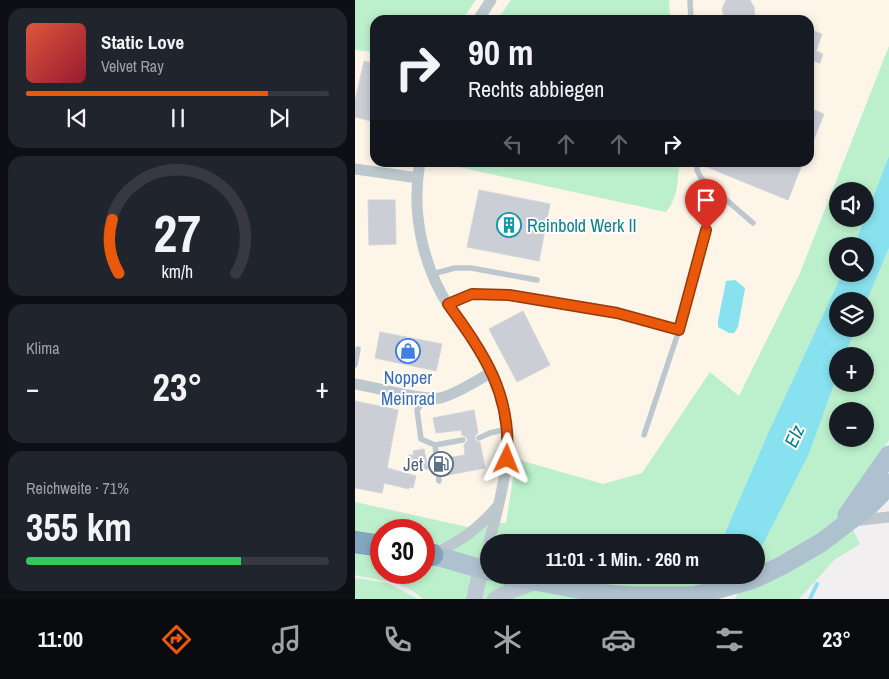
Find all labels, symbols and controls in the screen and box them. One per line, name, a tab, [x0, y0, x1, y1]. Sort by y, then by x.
text: Static Love	[101, 29, 184, 55]
text: 90 m	[468, 29, 533, 76]
icon: right	[385, 35, 450, 100]
text: Velvet Ray	[101, 55, 164, 77]
text: Rechts abbiegen	[468, 74, 604, 104]
icon: previous	[63, 104, 91, 132]
icon: pause	[164, 104, 192, 132]
icon: next	[265, 104, 293, 132]
icon: left	[499, 130, 527, 158]
icon: ahead	[552, 130, 580, 158]
icon: ahead	[605, 130, 633, 158]
icon: right	[658, 130, 686, 158]
pin	[685, 179, 727, 230]
map controls	[829, 182, 874, 447]
button: sound	[829, 182, 874, 227]
icon: arrive	[692, 186, 720, 214]
text: 27	[154, 198, 201, 268]
building icon: Reinbold Werk II	[496, 212, 522, 238]
place label: Reinbold Werk II	[527, 213, 637, 238]
button: search	[829, 237, 874, 282]
text: km/h	[162, 260, 193, 284]
button: layers	[829, 292, 874, 337]
text: Klima	[26, 337, 60, 359]
shop icon: Nopper Meinrad	[395, 338, 421, 364]
button: +	[829, 347, 874, 392]
text: 23°	[153, 362, 202, 413]
place label: Nopper Meinrad	[381, 365, 435, 411]
text: −	[26, 369, 39, 407]
text: +	[316, 369, 329, 407]
button: −	[829, 402, 874, 447]
water label: Elz	[778, 421, 810, 451]
position arrow	[480, 432, 532, 484]
fuel station icon: Jet	[428, 451, 454, 477]
place label: Jet	[403, 452, 423, 477]
text: Reichweite · 71%	[26, 477, 129, 499]
text: 355 km	[26, 502, 132, 553]
speed limit sign: 30	[370, 519, 435, 584]
text: 11:01 · 1 Min. · 260 m	[546, 546, 699, 572]
icon: directions	[159, 622, 194, 657]
icon: music	[269, 622, 304, 657]
icon: phone	[380, 622, 415, 657]
icon: climate	[490, 622, 525, 657]
icon: car	[601, 622, 636, 657]
icon: filters	[712, 622, 747, 657]
text: 11:00	[38, 624, 83, 654]
text: 23°	[822, 624, 851, 654]

